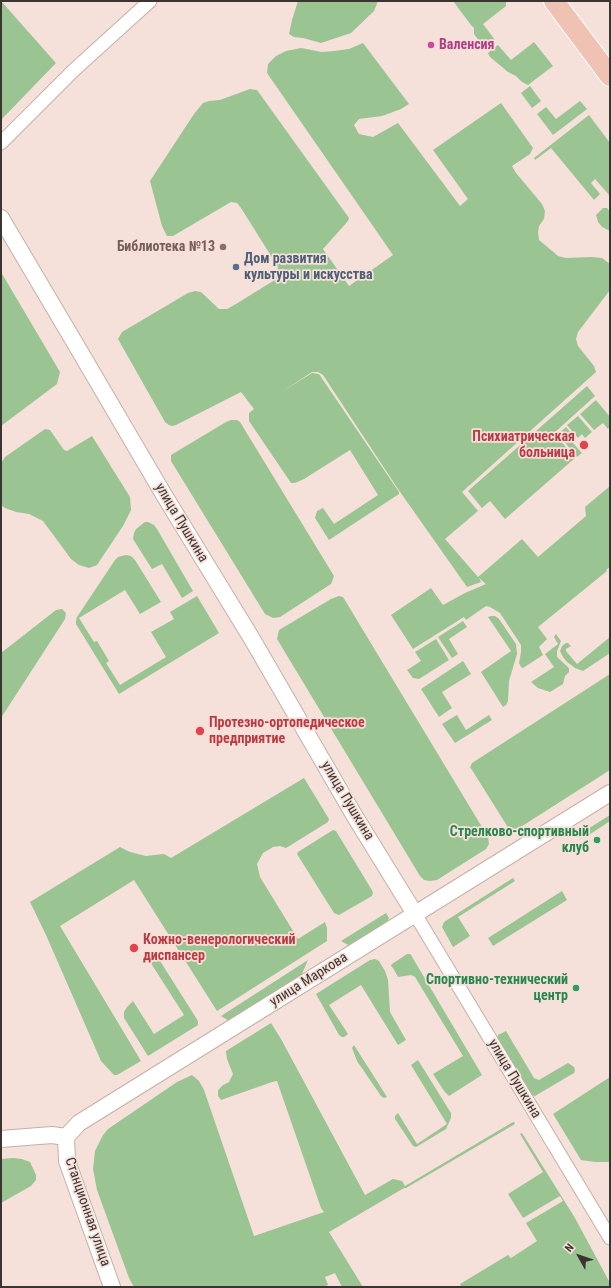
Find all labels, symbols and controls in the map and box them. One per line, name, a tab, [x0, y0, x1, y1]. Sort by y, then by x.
place label: Валенсия	[439, 37, 494, 53]
marker: Валенсия	[426, 40, 436, 50]
place label: Библиотека №13	[117, 239, 215, 255]
marker: Библиотека №13	[218, 242, 228, 252]
place label: Дом развития культуры и искусства	[244, 251, 373, 284]
marker: Дом развития культуры и искусства	[231, 262, 241, 272]
place label: Психиатрическая больница	[472, 429, 575, 462]
marker: Психиатрическая больница	[578, 439, 590, 451]
street label: улица Пушкина	[151, 480, 211, 566]
place label: Протезно-ортопедическое предприятие	[209, 715, 365, 748]
marker: Протезно-ортопедическое предприятие	[194, 725, 206, 737]
street label: улица Пушкина	[317, 758, 377, 844]
place label: Стрелково-спортивный клуб	[450, 824, 589, 856]
marker: Стрелково-спортивный клуб	[592, 835, 602, 845]
place label: Кожно-венерологический диспансер	[143, 932, 295, 964]
marker: Кожно-венерологический диспансер	[128, 942, 140, 954]
street label: улица Маркова	[267, 949, 351, 1011]
place label: Спортивно-технический центр	[426, 972, 568, 1004]
marker: Спортивно-технический центр	[571, 983, 581, 993]
street label: улица Пушкина	[484, 1036, 544, 1122]
street label: Станционная улица	[61, 1155, 113, 1269]
north arrow	[559, 1236, 599, 1276]
text: N	[562, 1241, 577, 1255]

